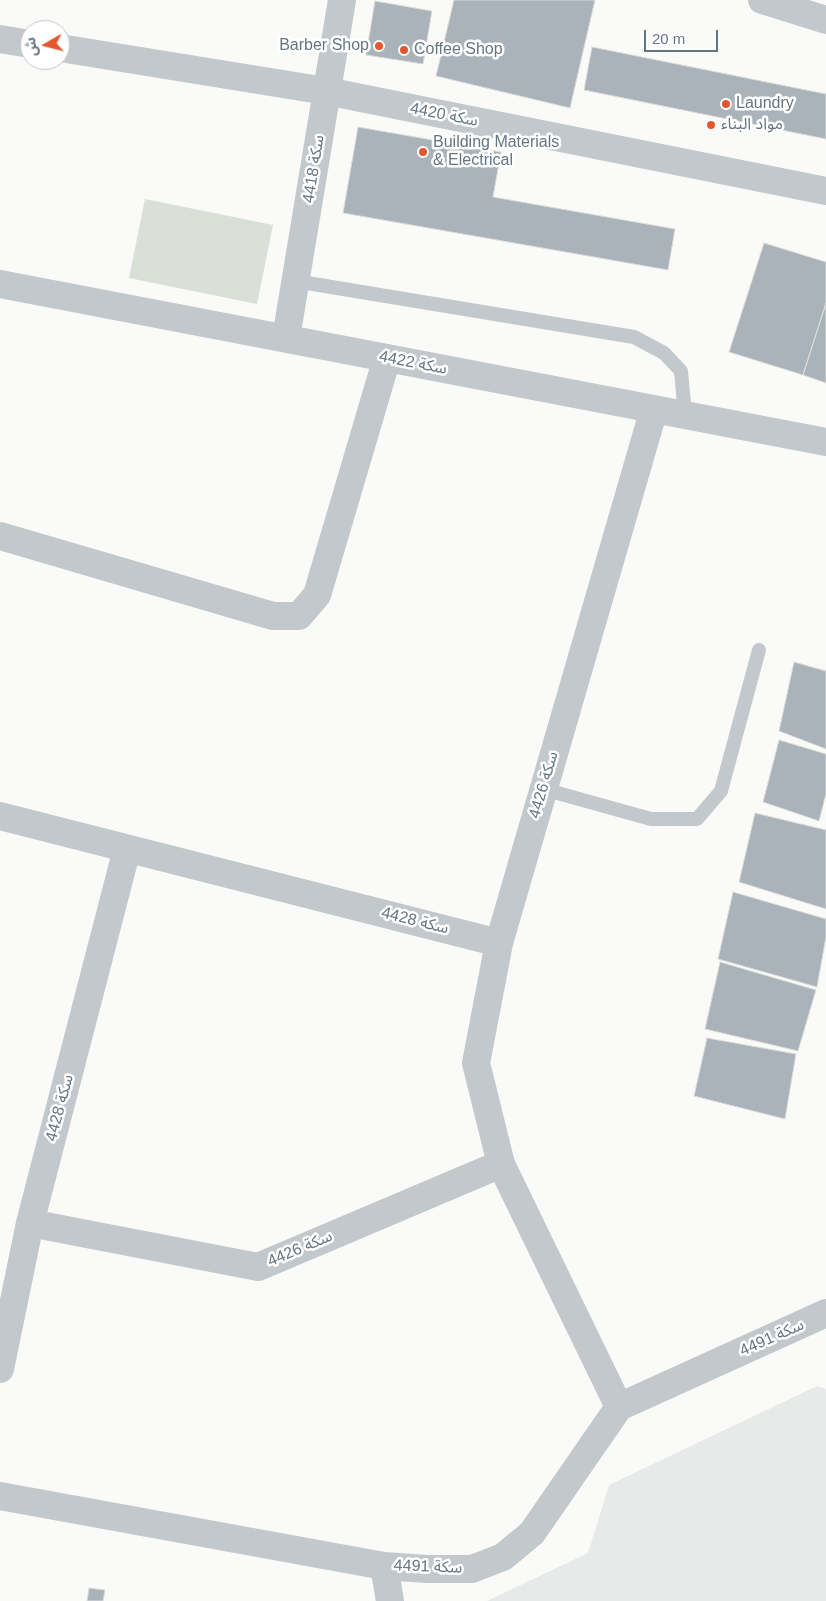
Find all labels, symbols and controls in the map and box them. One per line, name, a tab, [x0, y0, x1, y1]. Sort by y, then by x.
north arrow	[20, 20, 70, 70]
scale bar	[646, 20, 720, 52]
text: 20 m	[652, 30, 685, 47]
text: ش	[22, 36, 40, 58]
place label: Barber Shop	[279, 36, 369, 56]
marker: Barber Shop	[373, 40, 385, 52]
place label: Coffee Shop	[414, 40, 503, 60]
marker: Coffee Shop	[398, 44, 410, 56]
place label: Laundry	[736, 94, 794, 114]
marker: Laundry	[720, 98, 732, 110]
street label: سكة 4420	[409, 99, 479, 131]
place label: مواد البناء	[721, 115, 783, 135]
marker: مواد البناء	[705, 119, 717, 131]
place label: Building Materials & Electrical	[433, 133, 559, 171]
street label: سكة 4418	[299, 134, 329, 204]
marker: Building Materials & Electrical	[417, 146, 429, 158]
street label: سكة 4422	[378, 347, 448, 379]
street label: سكة 4426	[525, 749, 563, 821]
street label: سكة 4428	[379, 903, 451, 939]
street label: سكة 4428	[42, 1072, 78, 1144]
street label: سكة 4426	[265, 1227, 335, 1271]
street label: سكة 4491	[737, 1315, 807, 1361]
street label: سكة 4491	[393, 1556, 463, 1578]

